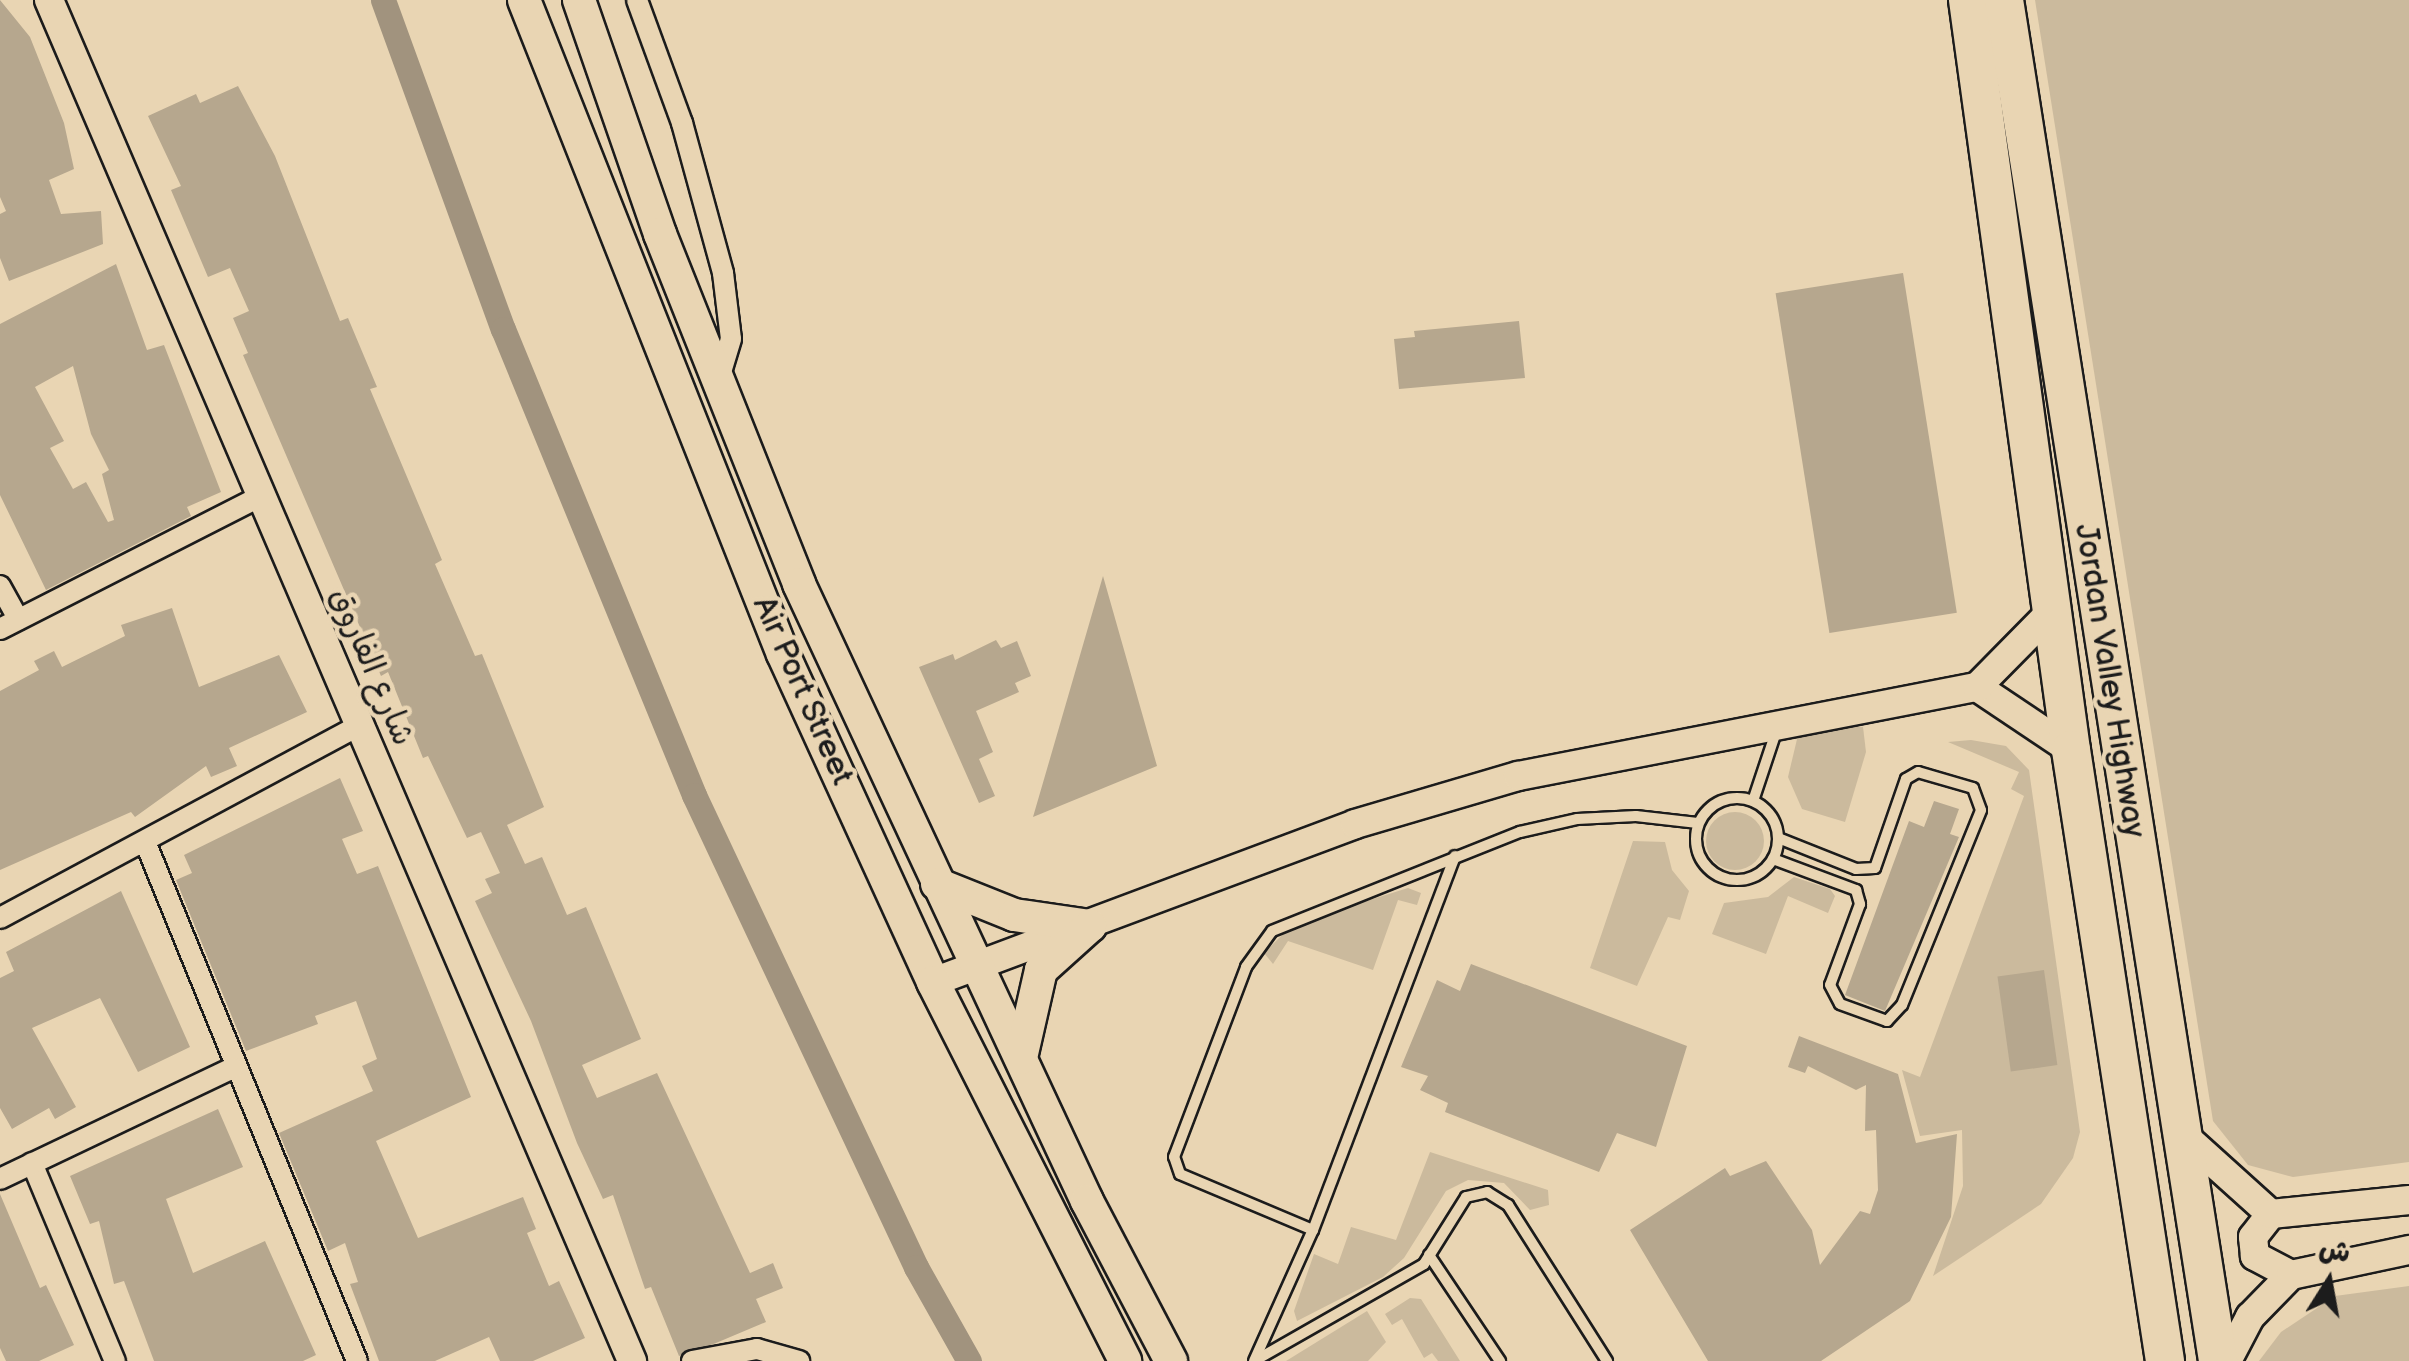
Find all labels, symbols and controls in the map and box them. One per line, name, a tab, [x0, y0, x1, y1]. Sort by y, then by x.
street label: Jordan Valley Highway	[2065, 520, 2153, 842]
street label: شارع الفاروق	[321, 582, 421, 752]
street label: Air Port Street	[743, 591, 861, 791]
north arrow	[2279, 1231, 2379, 1331]
text: ش	[2317, 1232, 2353, 1270]

